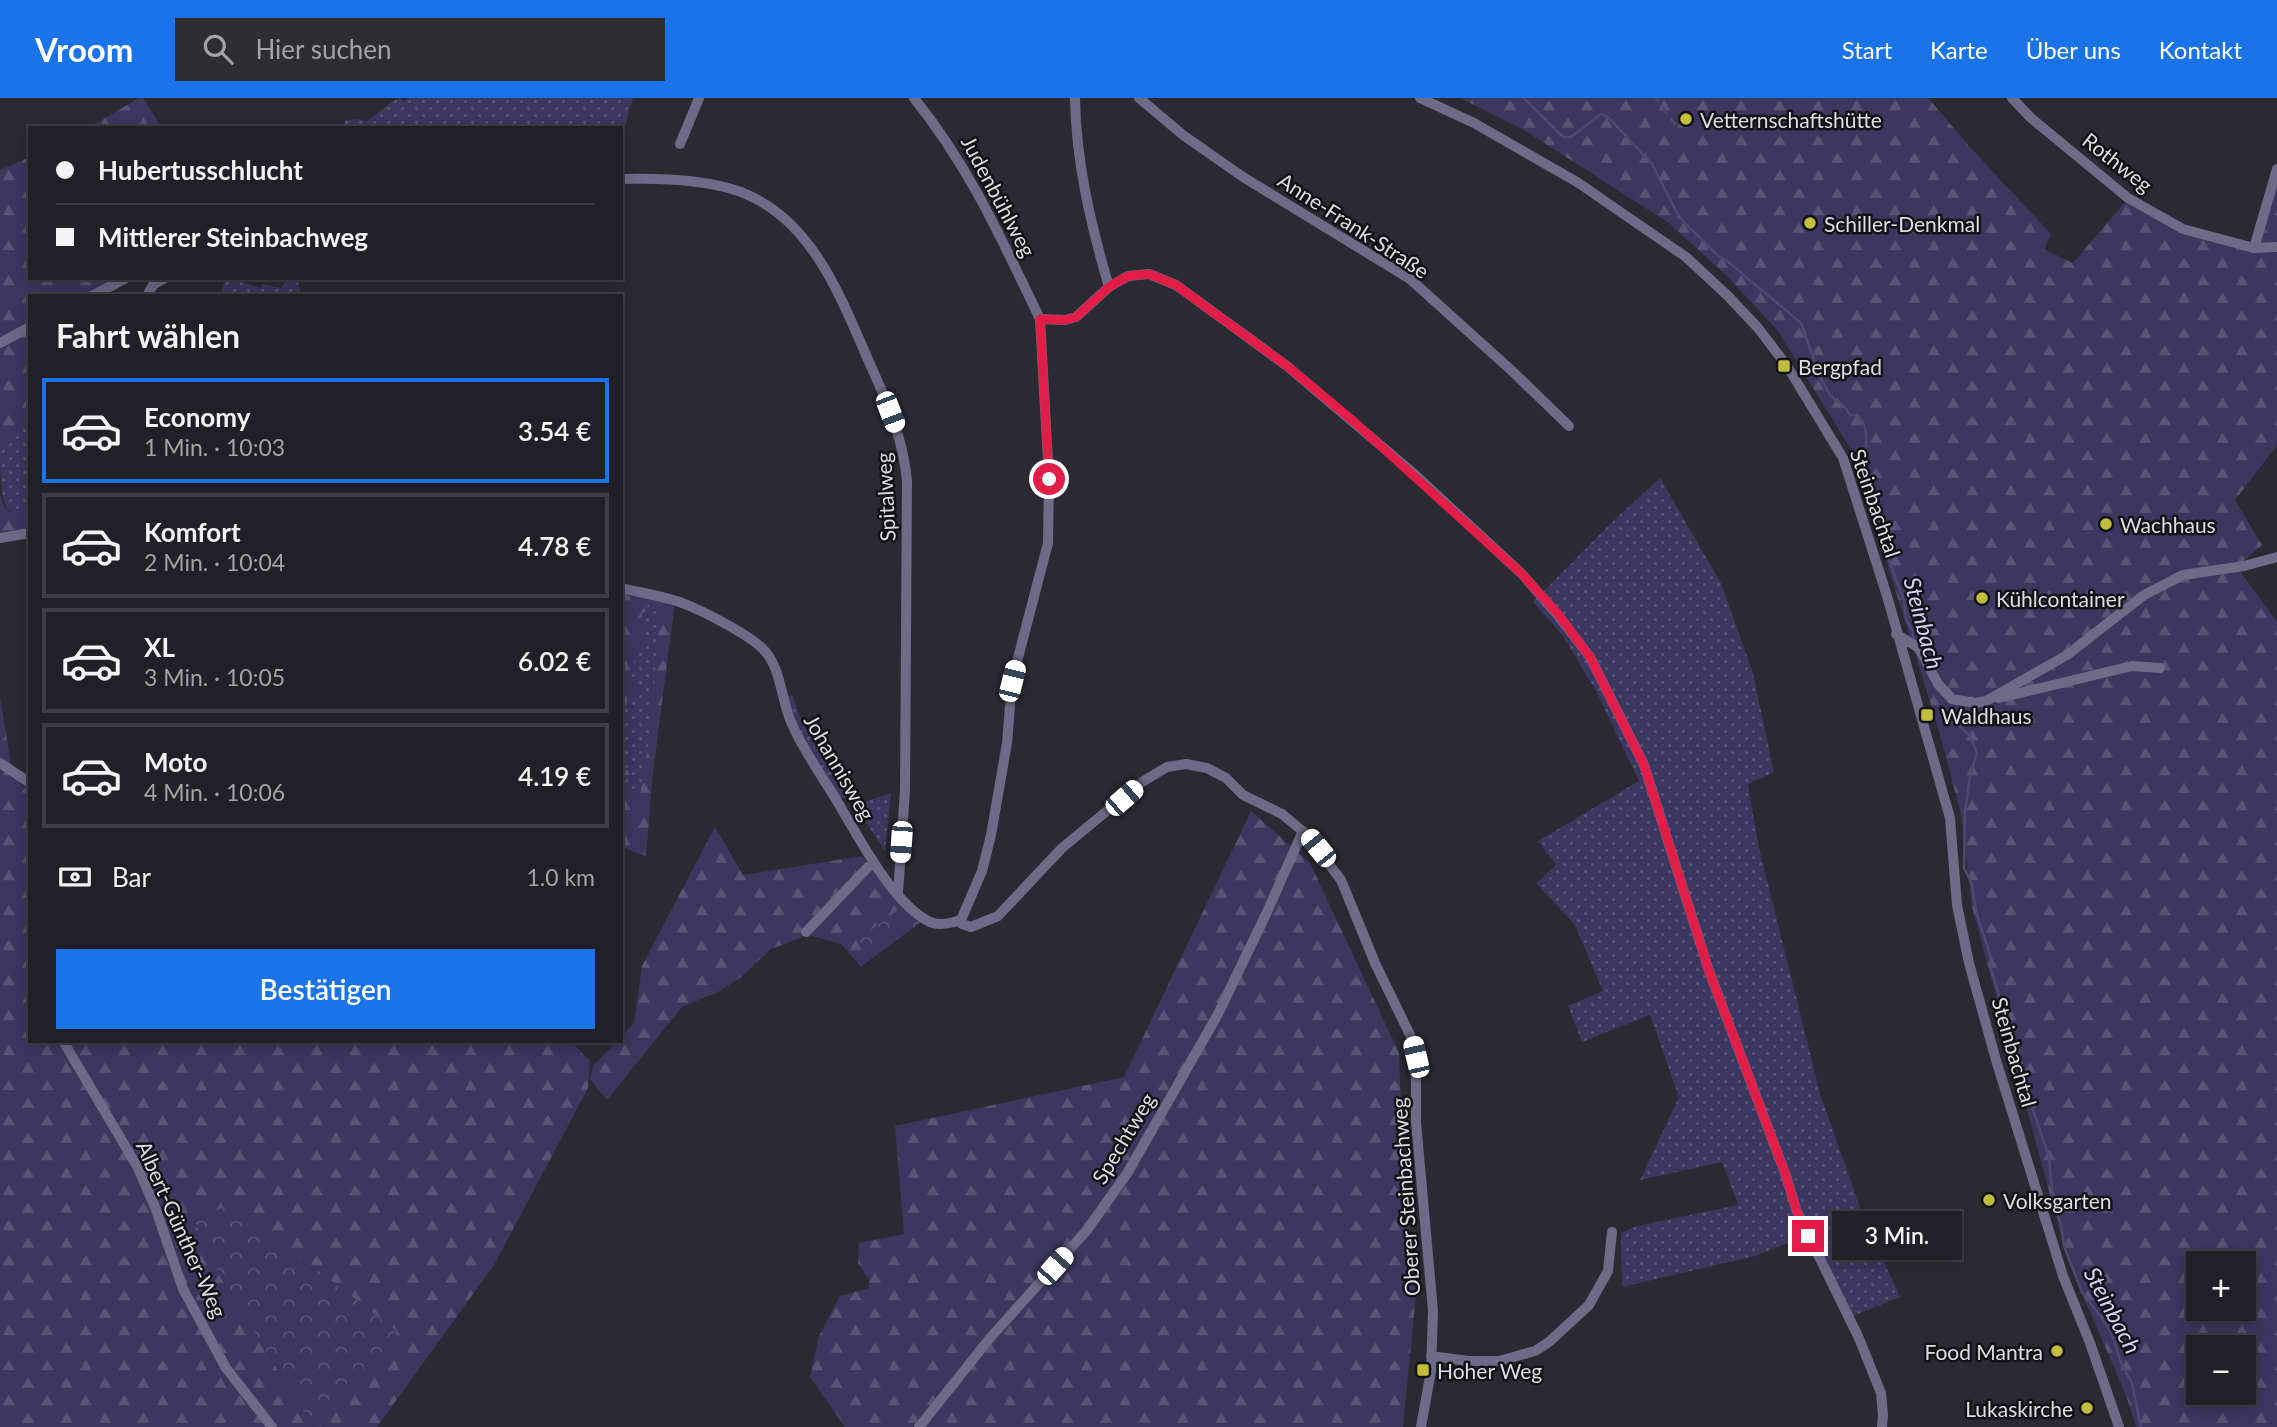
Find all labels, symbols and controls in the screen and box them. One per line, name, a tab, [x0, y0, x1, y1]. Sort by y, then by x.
search box	[175, 18, 665, 81]
text: Vroom	[35, 29, 133, 69]
icon: search	[199, 30, 237, 68]
text: Hier suchen	[255, 33, 392, 65]
text: Start	[1842, 35, 1892, 64]
text: Karte	[1930, 35, 1988, 64]
text: Über uns	[2026, 35, 2121, 64]
text: Kontakt	[2159, 35, 2242, 64]
place label: Vetternschaftshütte	[1700, 107, 1882, 132]
marker: Vetternschaftshütte	[1678, 111, 1694, 127]
street label: Rothweg	[2078, 127, 2158, 197]
street label: Judenbühlweg	[957, 131, 1041, 261]
text: Hubertusschlucht	[98, 154, 303, 186]
street label: Anne-Frank-Straße	[1274, 167, 1434, 283]
place label: Schiller-Denkmal	[1824, 211, 1980, 236]
marker: Schiller-Denkmal	[1802, 215, 1818, 231]
text: Mittlerer Steinbachweg	[98, 221, 368, 253]
text: Fahrt wählen	[56, 316, 240, 355]
place label: Bergpfad	[1798, 354, 1882, 379]
marker: Bergpfad	[1776, 358, 1792, 374]
car	[873, 389, 908, 435]
icon: car	[60, 399, 123, 462]
text: Economy	[144, 401, 250, 433]
text: 3.54 €	[518, 415, 591, 447]
text: 1 Min. · 10:03	[144, 433, 285, 461]
street label: Steinbachtal	[1846, 446, 1906, 560]
street label: Spitalweg	[870, 452, 900, 542]
route start	[1033, 463, 1065, 495]
place label: Wachhaus	[2120, 512, 2216, 537]
icon: car	[60, 514, 123, 577]
text: Komfort	[144, 516, 241, 548]
marker: Wachhaus	[2098, 516, 2114, 532]
text: 4.78 €	[518, 530, 591, 562]
text: 2 Min. · 10:04	[144, 548, 285, 576]
water label: Steinbach	[1898, 574, 1950, 672]
place label: Kühlcontainer	[1996, 586, 2125, 611]
marker: Kühlcontainer	[1974, 590, 1990, 606]
icon: car	[60, 629, 123, 692]
text: XL	[144, 631, 175, 663]
text: 6.02 €	[518, 645, 591, 677]
car	[997, 658, 1028, 704]
text: 3 Min. · 10:05	[144, 663, 285, 691]
place label: Waldhaus	[1941, 703, 2032, 728]
marker: Waldhaus	[1919, 707, 1935, 723]
street label: Johannisweg	[800, 709, 880, 825]
icon: car	[60, 744, 123, 807]
text: Moto	[144, 746, 207, 778]
text: 4.19 €	[518, 760, 591, 792]
car	[1102, 776, 1147, 820]
text: 4 Min. · 10:06	[144, 778, 285, 806]
car	[890, 820, 913, 864]
car	[1297, 825, 1340, 871]
icon: cash	[56, 858, 94, 896]
text: Bar	[112, 861, 151, 893]
text: 1.0 km	[526, 863, 595, 891]
button: Bestätigen	[56, 949, 595, 1029]
street label: Steinbachtal	[1987, 994, 2043, 1110]
car	[1402, 1034, 1431, 1080]
street label: Spechtweg	[1086, 1088, 1160, 1188]
street label: Oberer Steinbachweg	[1386, 1097, 1424, 1297]
street label: Albert-Günther-Weg	[132, 1137, 232, 1321]
place label: Volksgarten	[2003, 1188, 2112, 1213]
marker: Volksgarten	[1981, 1192, 1997, 1208]
callout: 3 Min.	[1832, 1212, 1962, 1260]
route end	[1792, 1220, 1824, 1252]
text: 3 Min.	[1865, 1221, 1929, 1249]
car	[1034, 1243, 1077, 1289]
map controls	[2186, 1251, 2256, 1405]
button: +	[2186, 1251, 2256, 1321]
water label: Steinbach	[2079, 1262, 2147, 1358]
button: −	[2186, 1335, 2256, 1405]
place label: Food Mantra	[1924, 1339, 2043, 1364]
marker: Food Mantra	[2049, 1343, 2065, 1359]
place label: Hoher Weg	[1437, 1358, 1542, 1383]
marker: Hoher Weg	[1415, 1362, 1431, 1378]
place label: Lukaskirche	[1965, 1396, 2073, 1421]
marker: Lukaskirche	[2079, 1400, 2095, 1416]

